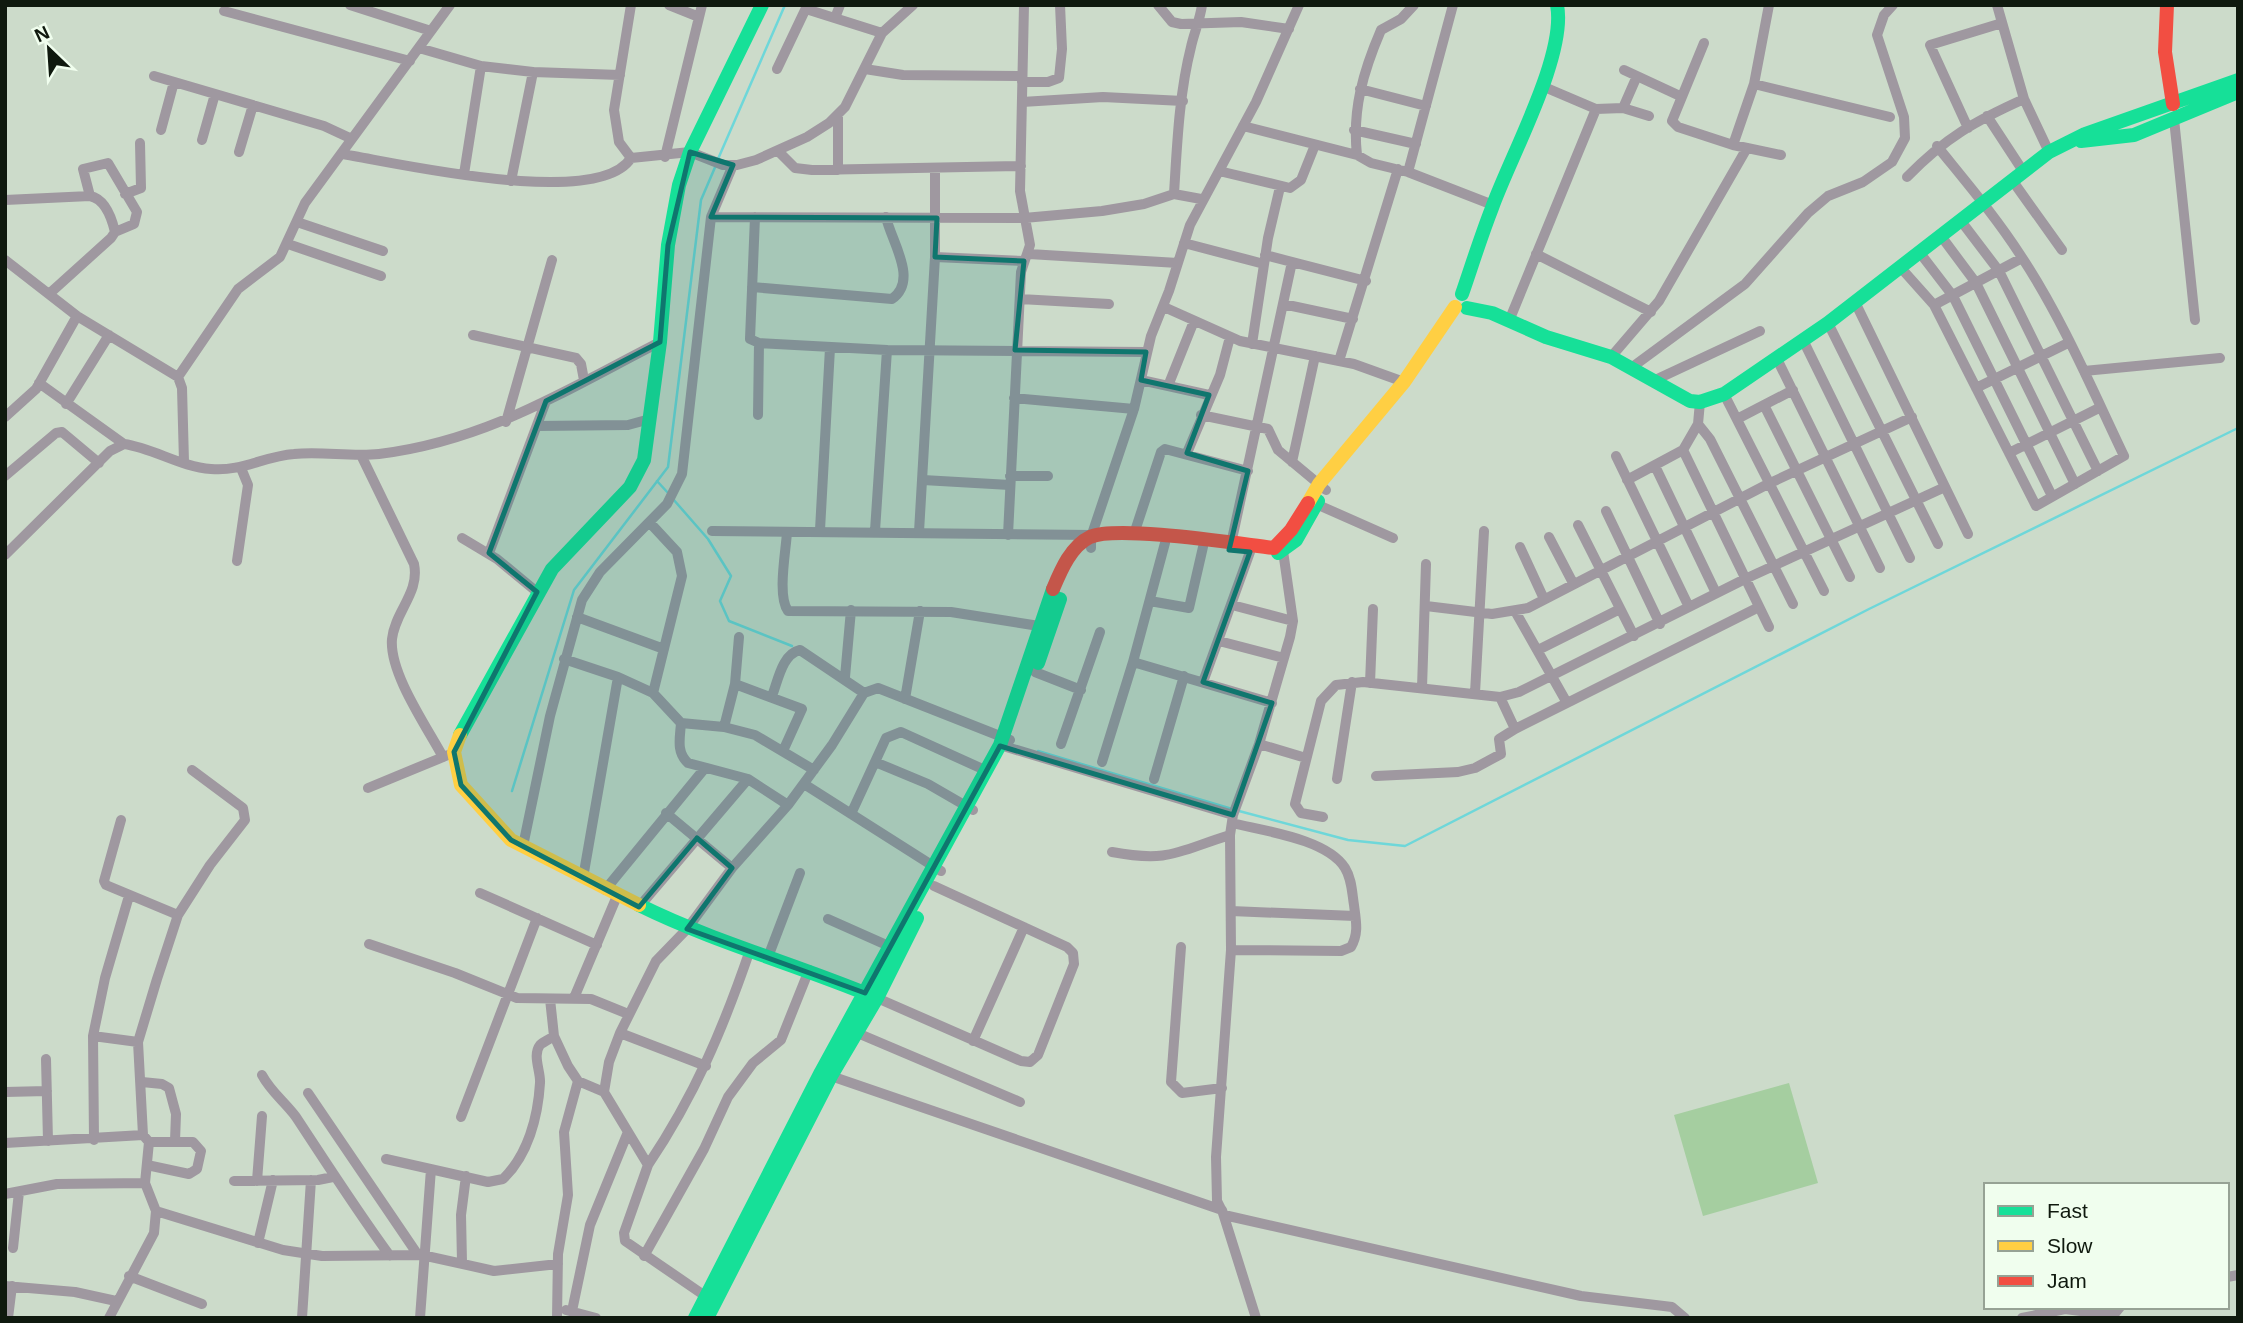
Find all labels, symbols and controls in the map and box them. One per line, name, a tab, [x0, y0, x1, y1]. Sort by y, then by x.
north arrow	[14, 14, 84, 84]
text: N	[31, 22, 53, 46]
legend	[1984, 1183, 2229, 1309]
text: Fast	[2047, 1199, 2088, 1222]
text: Slow	[2047, 1234, 2093, 1257]
text: Jam	[2047, 1269, 2087, 1292]

